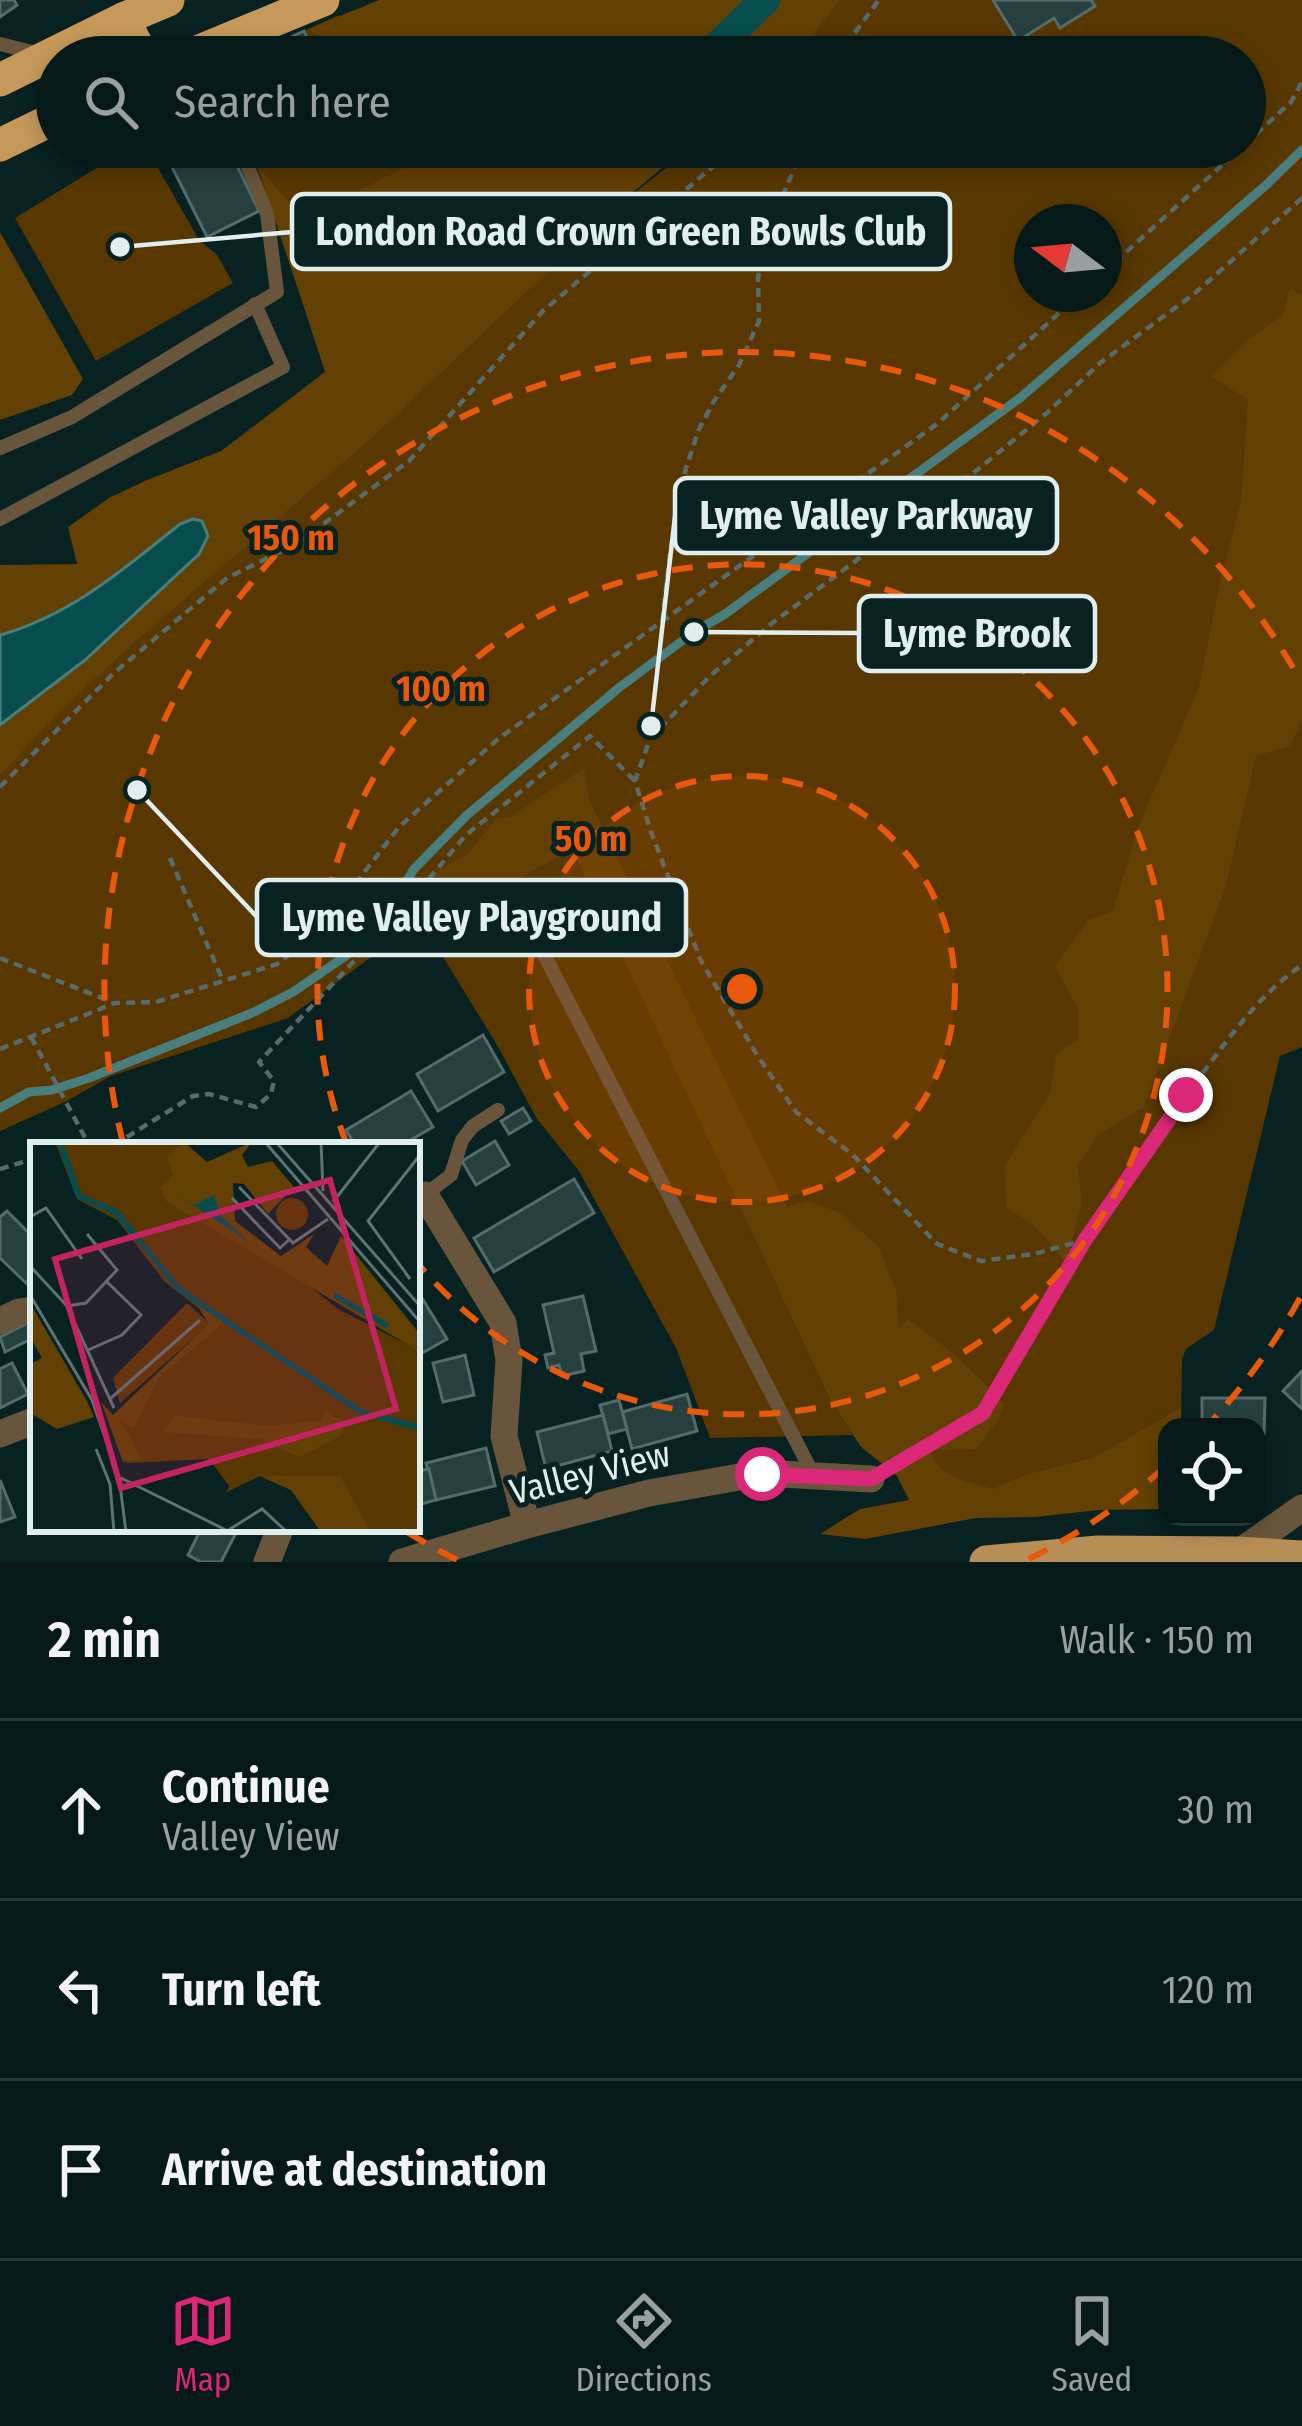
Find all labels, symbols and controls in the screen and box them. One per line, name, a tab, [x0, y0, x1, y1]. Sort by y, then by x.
search box	[36, 36, 1266, 168]
icon: search	[78, 69, 144, 135]
text: Search here	[174, 75, 391, 129]
callout: London Road Crown Green Bowls Club	[292, 194, 950, 269]
north arrow	[1014, 204, 1122, 312]
text: London Road Crown Green Bowls Club	[316, 209, 926, 255]
callout: Lyme Valley Parkway	[675, 478, 1057, 553]
text: Lyme Valley Parkway	[699, 493, 1033, 539]
text: 150 m	[247, 516, 335, 560]
callout: Lyme Brook	[859, 596, 1095, 671]
text: Lyme Brook	[883, 611, 1072, 657]
text: 100 m	[396, 667, 486, 711]
text: 50 m	[555, 817, 627, 861]
callout: Lyme Valley Playground	[257, 880, 686, 955]
text: Lyme Valley Playground	[282, 895, 662, 941]
centre of rings	[721, 968, 763, 1010]
route end	[1159, 1068, 1213, 1122]
inset map	[30, 1142, 420, 1532]
map controls	[1158, 1418, 1266, 1526]
button: locate	[1158, 1418, 1266, 1526]
street label: Valley View	[505, 1432, 675, 1514]
route start	[735, 1447, 789, 1501]
text: 2 min	[48, 1609, 161, 1671]
text: Walk · 150 m	[1060, 1617, 1254, 1663]
text: Continue	[162, 1760, 330, 1814]
icon: ahead	[48, 1777, 114, 1843]
text: 30 m	[1177, 1787, 1254, 1833]
text: Valley View	[162, 1814, 340, 1860]
icon: left	[48, 1957, 114, 2023]
text: Turn left	[162, 1963, 321, 2017]
text: 120 m	[1162, 1967, 1254, 2013]
icon: arrive	[48, 2137, 114, 2203]
text: Arrive at destination	[162, 2143, 547, 2197]
tab: Map	[170, 2288, 236, 2400]
tab: Directions	[575, 2288, 712, 2400]
tab: Saved	[1052, 2288, 1132, 2400]

